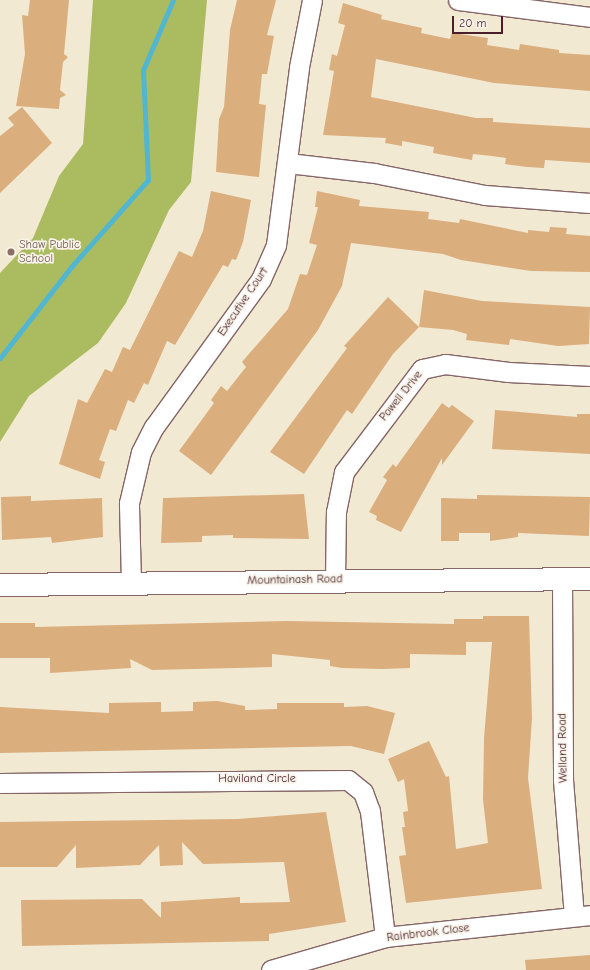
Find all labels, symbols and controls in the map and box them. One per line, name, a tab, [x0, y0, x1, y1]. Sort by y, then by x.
scale bar	[454, 8, 505, 34]
text: 20 m	[459, 16, 487, 30]
place label: Shaw Public School	[19, 238, 80, 266]
marker: Shaw Public School	[6, 247, 16, 257]
street label: Executive Court	[215, 265, 271, 339]
street label: Powell Drive	[376, 368, 426, 424]
street label: Mountainash Road	[247, 572, 343, 588]
street label: Welland Road	[555, 713, 571, 783]
street label: Haviland Circle	[218, 772, 296, 786]
street label: Rainbrook Close	[386, 921, 470, 945]

